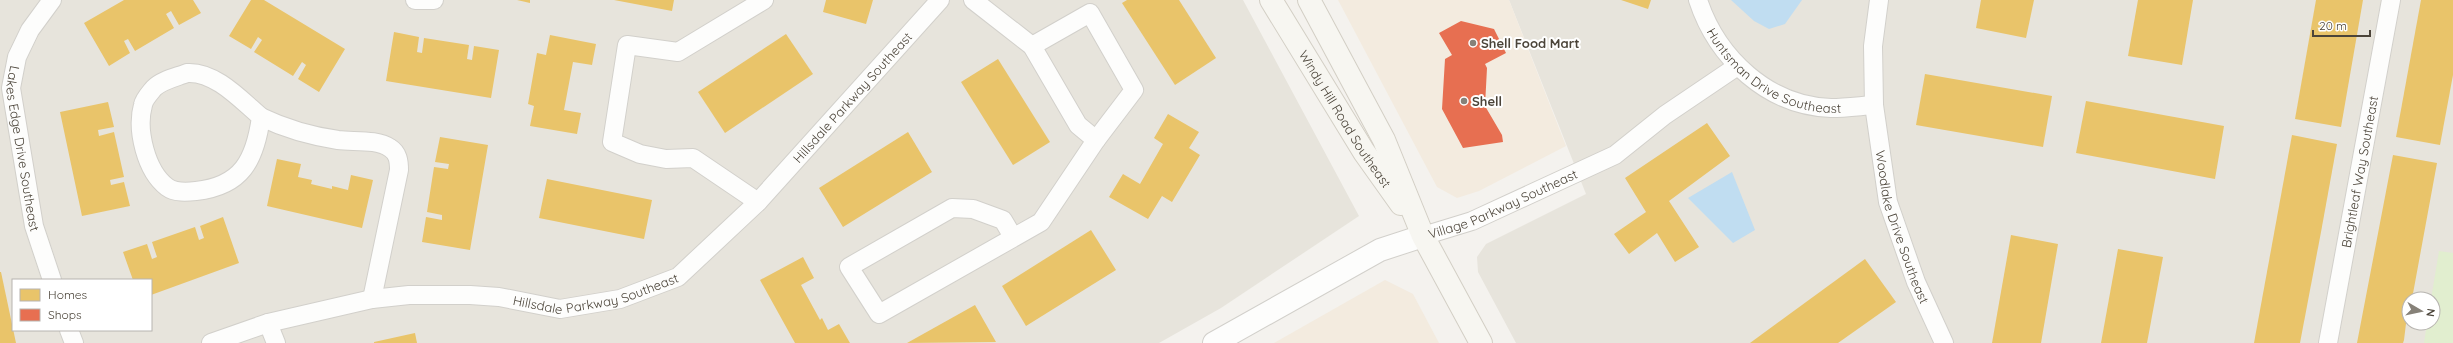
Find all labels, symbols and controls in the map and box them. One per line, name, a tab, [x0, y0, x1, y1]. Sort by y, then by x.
scale bar	[2313, 12, 2370, 38]
text: 20 m	[2319, 18, 2347, 33]
street label: Huntsman Drive Southeast	[1704, 25, 1842, 116]
street label: Hillsdale Parkway Southeast	[789, 29, 915, 166]
place label: Shell Food Mart	[1481, 35, 1580, 51]
marker: Shell Food Mart	[1468, 38, 1478, 48]
street label: Windy Hill Road Southeast	[1296, 47, 1395, 191]
street label: Lakes Edge Drive Southeast	[3, 64, 43, 233]
place label: Shell	[1472, 93, 1502, 109]
street label: Brightleaf Way Southeast	[2338, 95, 2381, 249]
marker: Shell	[1459, 96, 1469, 106]
street label: Woodlake Drive Southeast	[1873, 149, 1933, 306]
street label: Village Parkway Southeast	[1426, 166, 1580, 242]
street label: Hillsdale Parkway Southeast	[512, 270, 681, 317]
legend	[12, 279, 152, 331]
text: Homes	[48, 287, 88, 302]
north arrow	[2401, 291, 2441, 331]
text: Shops	[48, 307, 82, 322]
text: N	[2423, 307, 2438, 318]

